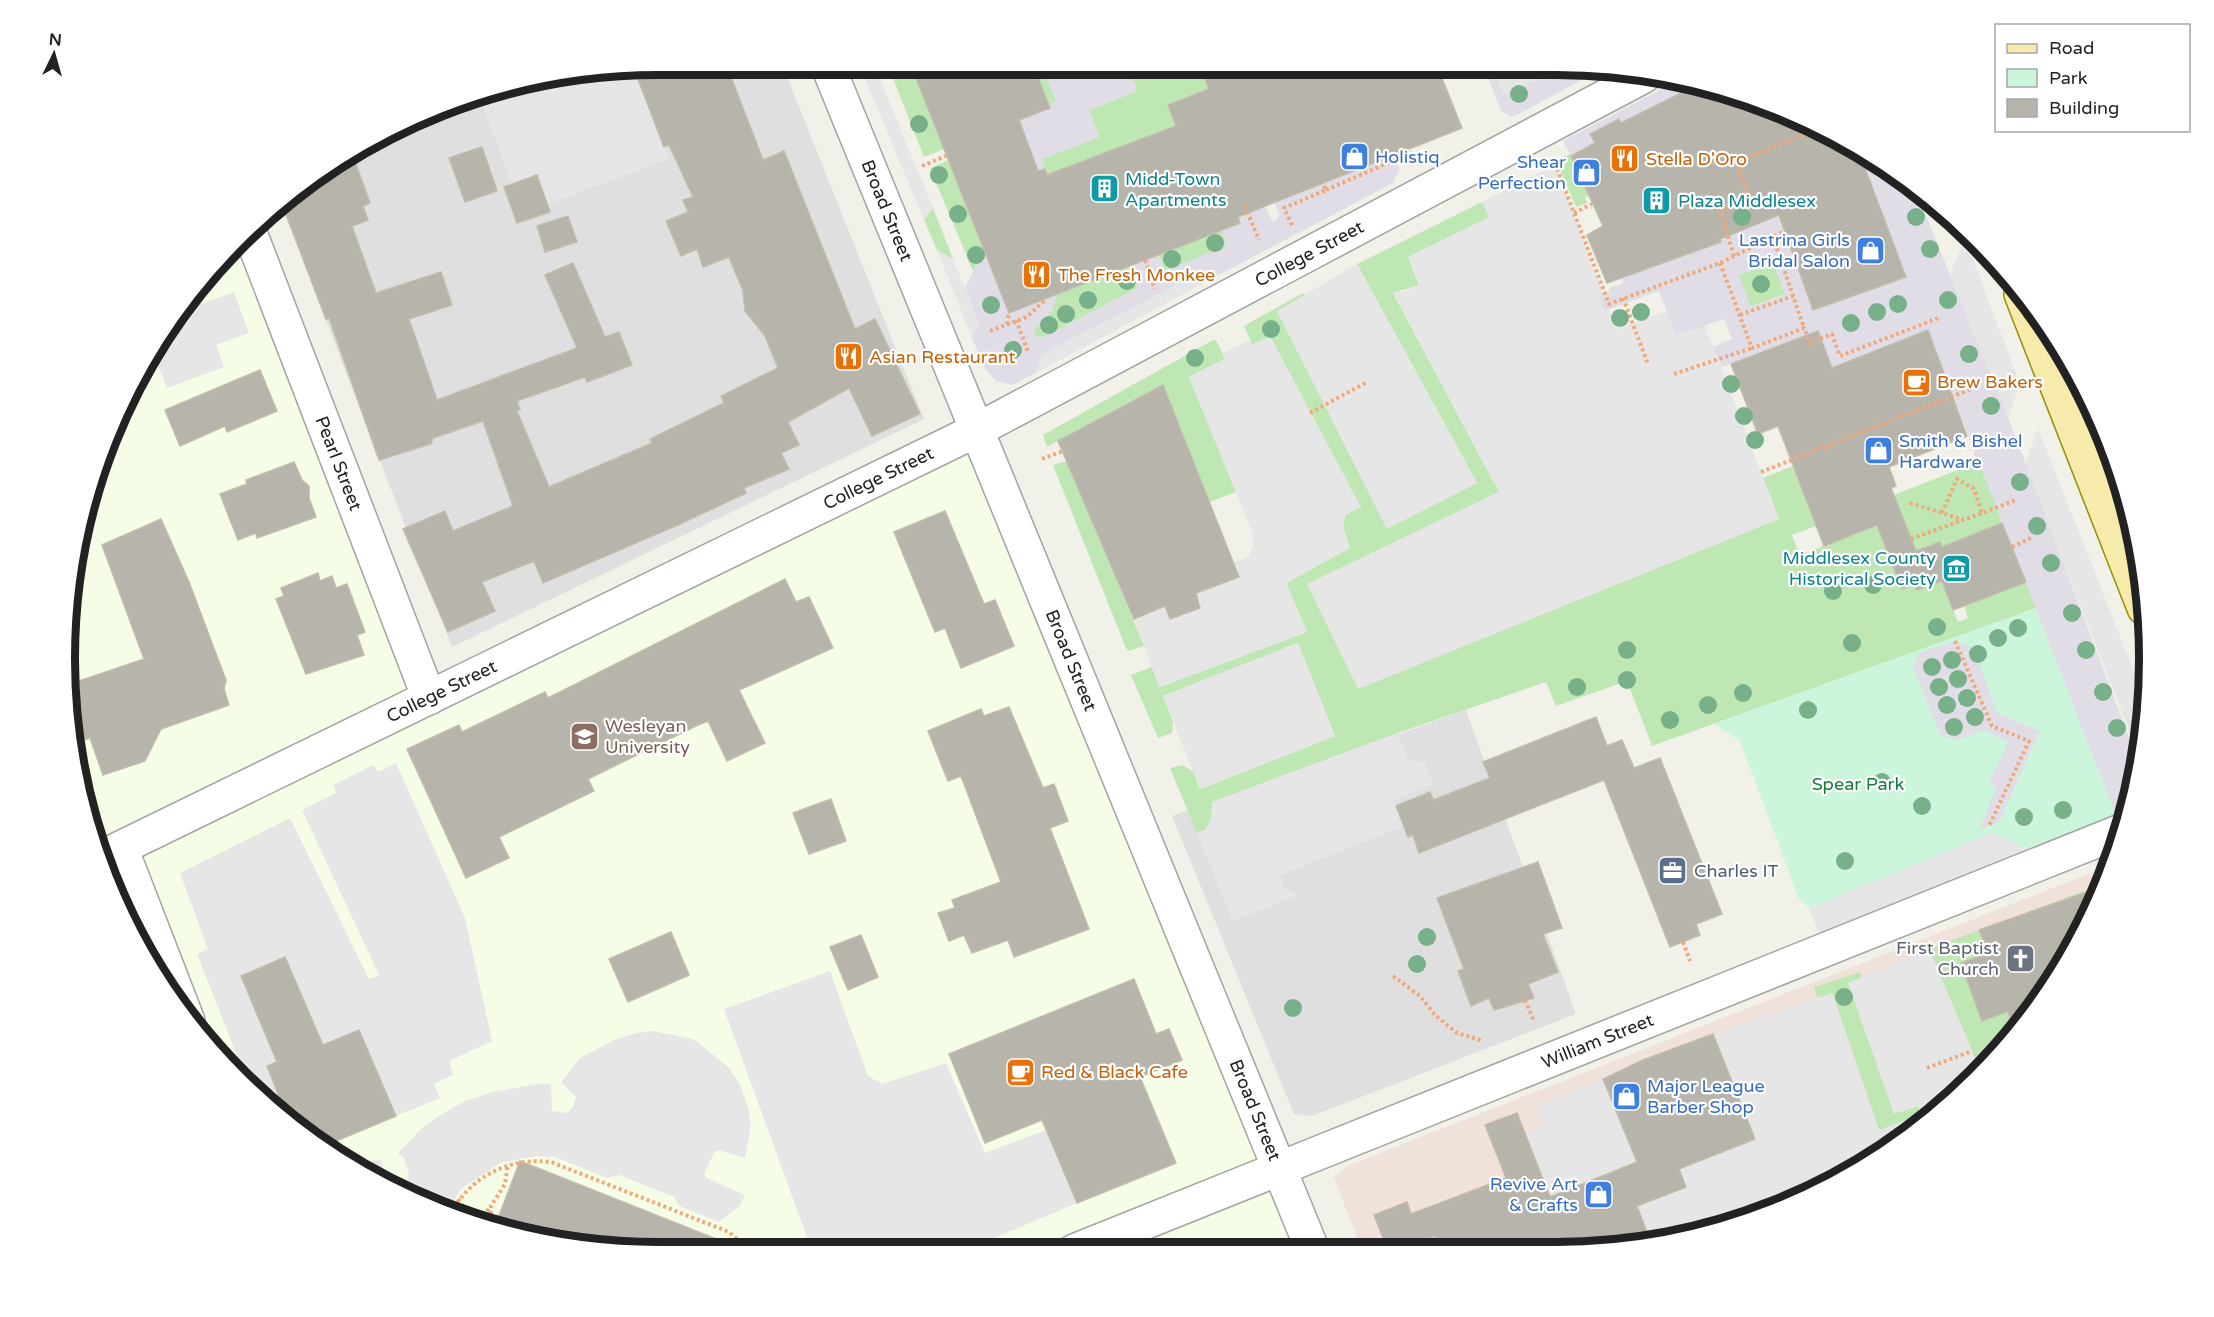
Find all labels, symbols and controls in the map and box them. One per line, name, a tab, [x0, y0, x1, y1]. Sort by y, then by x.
north arrow	[24, 24, 84, 84]
legend	[1995, 24, 2190, 132]
text: N	[48, 30, 62, 51]
text: Road	[2049, 37, 2094, 59]
text: Park	[2049, 67, 2088, 89]
text: Building	[2049, 97, 2119, 119]
shop icon: Holistiq	[1338, 141, 1370, 173]
restaurant icon: Stella D'Oro	[1609, 143, 1641, 175]
place label: Holistiq	[1375, 146, 1440, 168]
place label: Stella D'Oro	[1646, 148, 1747, 170]
place label: Shear Perfection	[1478, 151, 1566, 194]
shop icon: Shear Perfection	[1571, 156, 1603, 188]
street label: Broad Street	[856, 157, 918, 265]
place label: Midd-Town Apartments	[1125, 168, 1227, 211]
building icon: Midd-Town Apartments	[1088, 173, 1120, 205]
building icon: Plaza Middlesex	[1641, 185, 1673, 217]
place label: Plaza Middlesex	[1678, 190, 1816, 212]
street label: College Street	[1251, 216, 1368, 292]
place label: Lastrina Girls Bridal Salon	[1739, 229, 1850, 272]
shop icon: Lastrina Girls Bridal Salon	[1855, 234, 1887, 266]
restaurant icon: The Fresh Monkee	[1021, 259, 1053, 291]
place label: The Fresh Monkee	[1058, 264, 1215, 286]
restaurant icon: Asian Restaurant	[832, 341, 864, 373]
place label: Asian Restaurant	[869, 346, 1016, 368]
cafe icon: Brew Bakers	[1900, 366, 1932, 398]
place label: Brew Bakers	[1937, 371, 2043, 393]
street label: Pearl Street	[311, 413, 367, 514]
place label: Smith & Bishel Hardware	[1899, 430, 2022, 473]
shop icon: Smith & Bishel Hardware	[1862, 435, 1894, 467]
street label: College Street	[819, 442, 937, 514]
place label: Middlesex County Historical Society	[1782, 547, 1936, 590]
museum icon: Middlesex County Historical Society	[1941, 552, 1973, 584]
street label: Broad Street	[1041, 606, 1102, 714]
street label: College Street	[383, 655, 500, 728]
place label: Wesleyan University	[605, 715, 690, 758]
school or university icon: Wesleyan University	[568, 720, 600, 752]
park label: Spear Park	[1812, 773, 1904, 795]
office icon: Charles IT	[1657, 855, 1689, 887]
place label: Charles IT	[1694, 860, 1779, 882]
place label: First Baptist Church	[1896, 937, 1999, 980]
church icon: First Baptist Church	[2004, 942, 2036, 974]
street label: William Street	[1538, 1009, 1657, 1073]
cafe icon: Red & Black Cafe	[1004, 1056, 1036, 1088]
street label: Broad Street	[1225, 1056, 1286, 1164]
place label: Red & Black Cafe	[1041, 1061, 1188, 1083]
place label: Major League Barber Shop	[1647, 1075, 1765, 1118]
shop icon: Major League Barber Shop	[1610, 1080, 1642, 1112]
place label: Revive Art & Crafts	[1490, 1173, 1578, 1216]
shop icon: Revive Art & Crafts	[1583, 1178, 1615, 1210]

